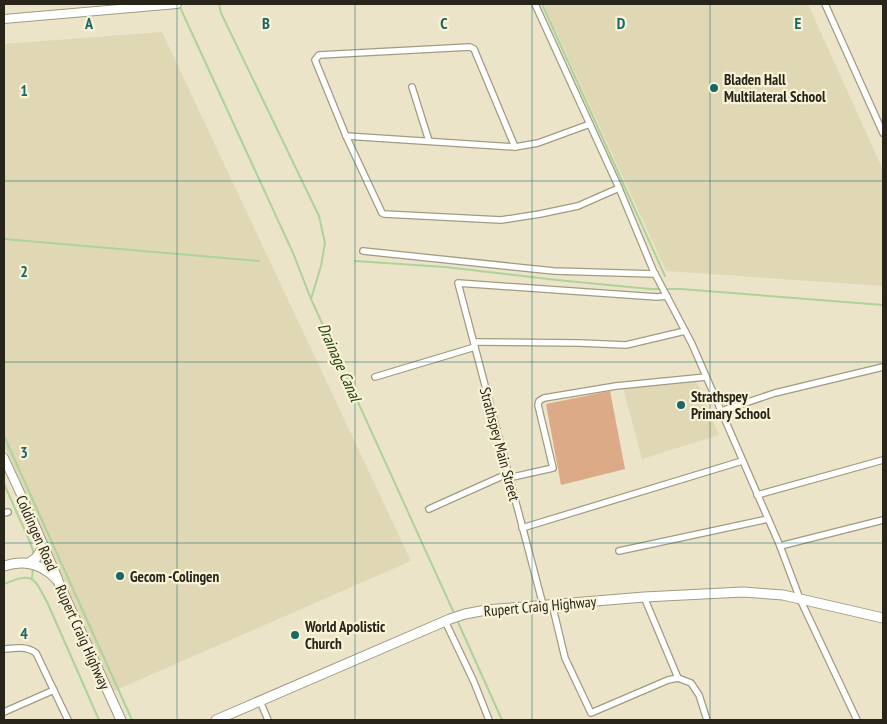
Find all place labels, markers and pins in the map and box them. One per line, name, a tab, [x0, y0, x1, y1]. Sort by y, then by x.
place label: Bladen Hall Multilateral School	[724, 70, 826, 106]
marker: Bladen Hall Multilateral School	[708, 82, 720, 94]
place label: Strathspey Primary School	[691, 387, 771, 423]
marker: Strathspey Primary School	[675, 399, 687, 411]
place label: Gecom -Colingen	[130, 567, 219, 586]
marker: Gecom -Colingen	[114, 570, 126, 582]
place label: World Apolistic Church	[304, 617, 386, 653]
marker: World Apolistic Church	[289, 629, 301, 641]

